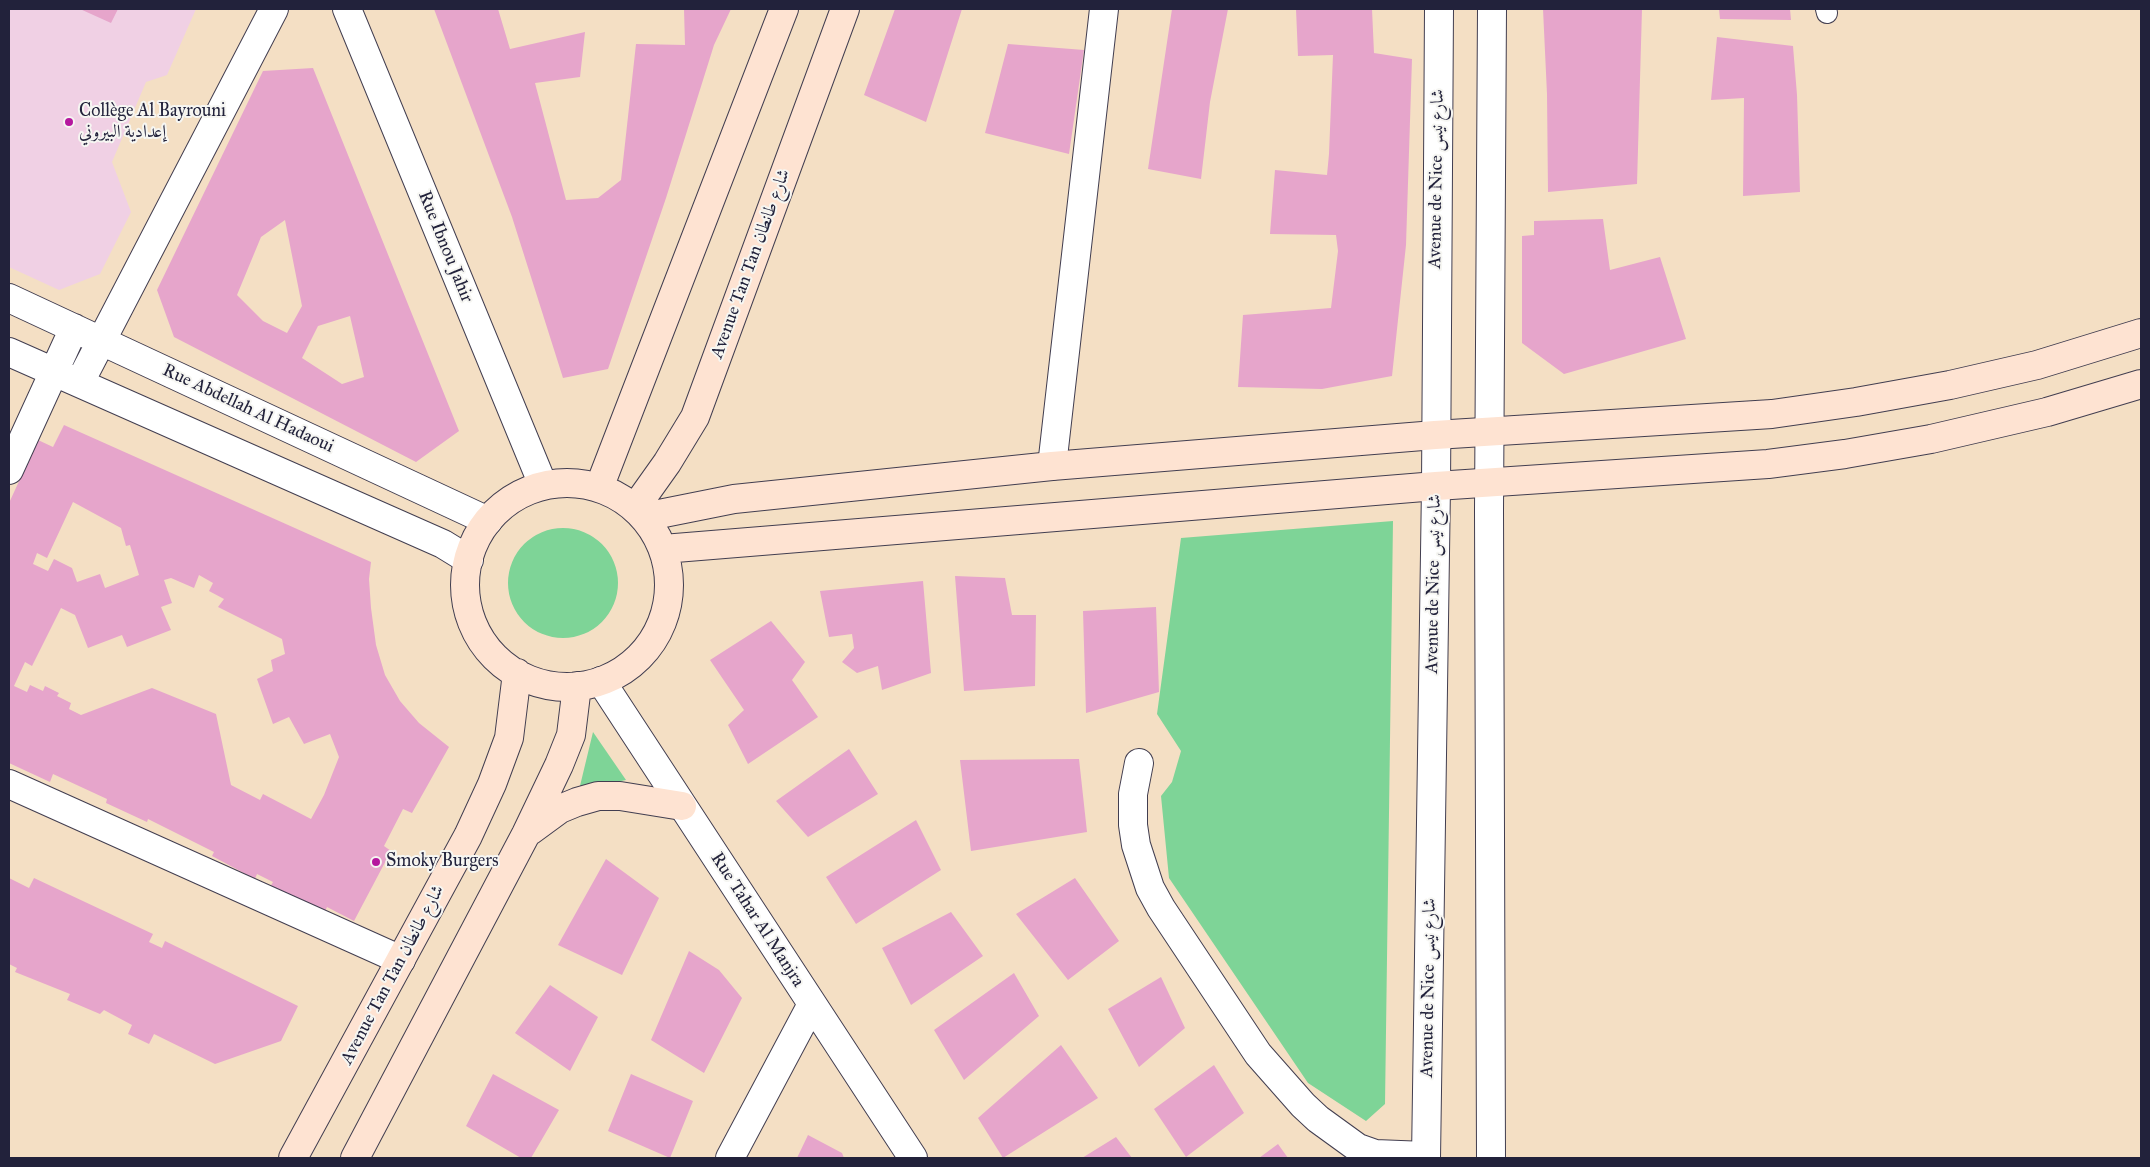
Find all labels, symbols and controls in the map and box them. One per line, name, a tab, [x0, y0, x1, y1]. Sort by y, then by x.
street label: Avenue de Nice شارع نيس	[1425, 89, 1449, 269]
place label: Collège Al Bayrouni إعدادية البيروني	[79, 101, 226, 144]
marker: Collège Al Bayrouni إعدادية البيروني	[63, 116, 75, 128]
street label: Avenue Tan Tan شارع طانطان	[707, 166, 795, 362]
street label: Rue Ibnou Jahir	[413, 188, 477, 306]
street label: Rue Abdellah Al Hadaoui	[159, 360, 337, 458]
street label: Avenue de Nice شارع نيس	[1422, 494, 1446, 674]
street label: Rue Tahar Al Manjra	[705, 849, 809, 991]
place label: Smoky Burgers	[386, 851, 499, 873]
marker: Smoky Burgers	[370, 856, 382, 868]
street label: Avenue Tan Tan شارع طانطان	[337, 882, 449, 1068]
street label: Avenue de Nice شارع نيس	[1417, 898, 1441, 1078]

